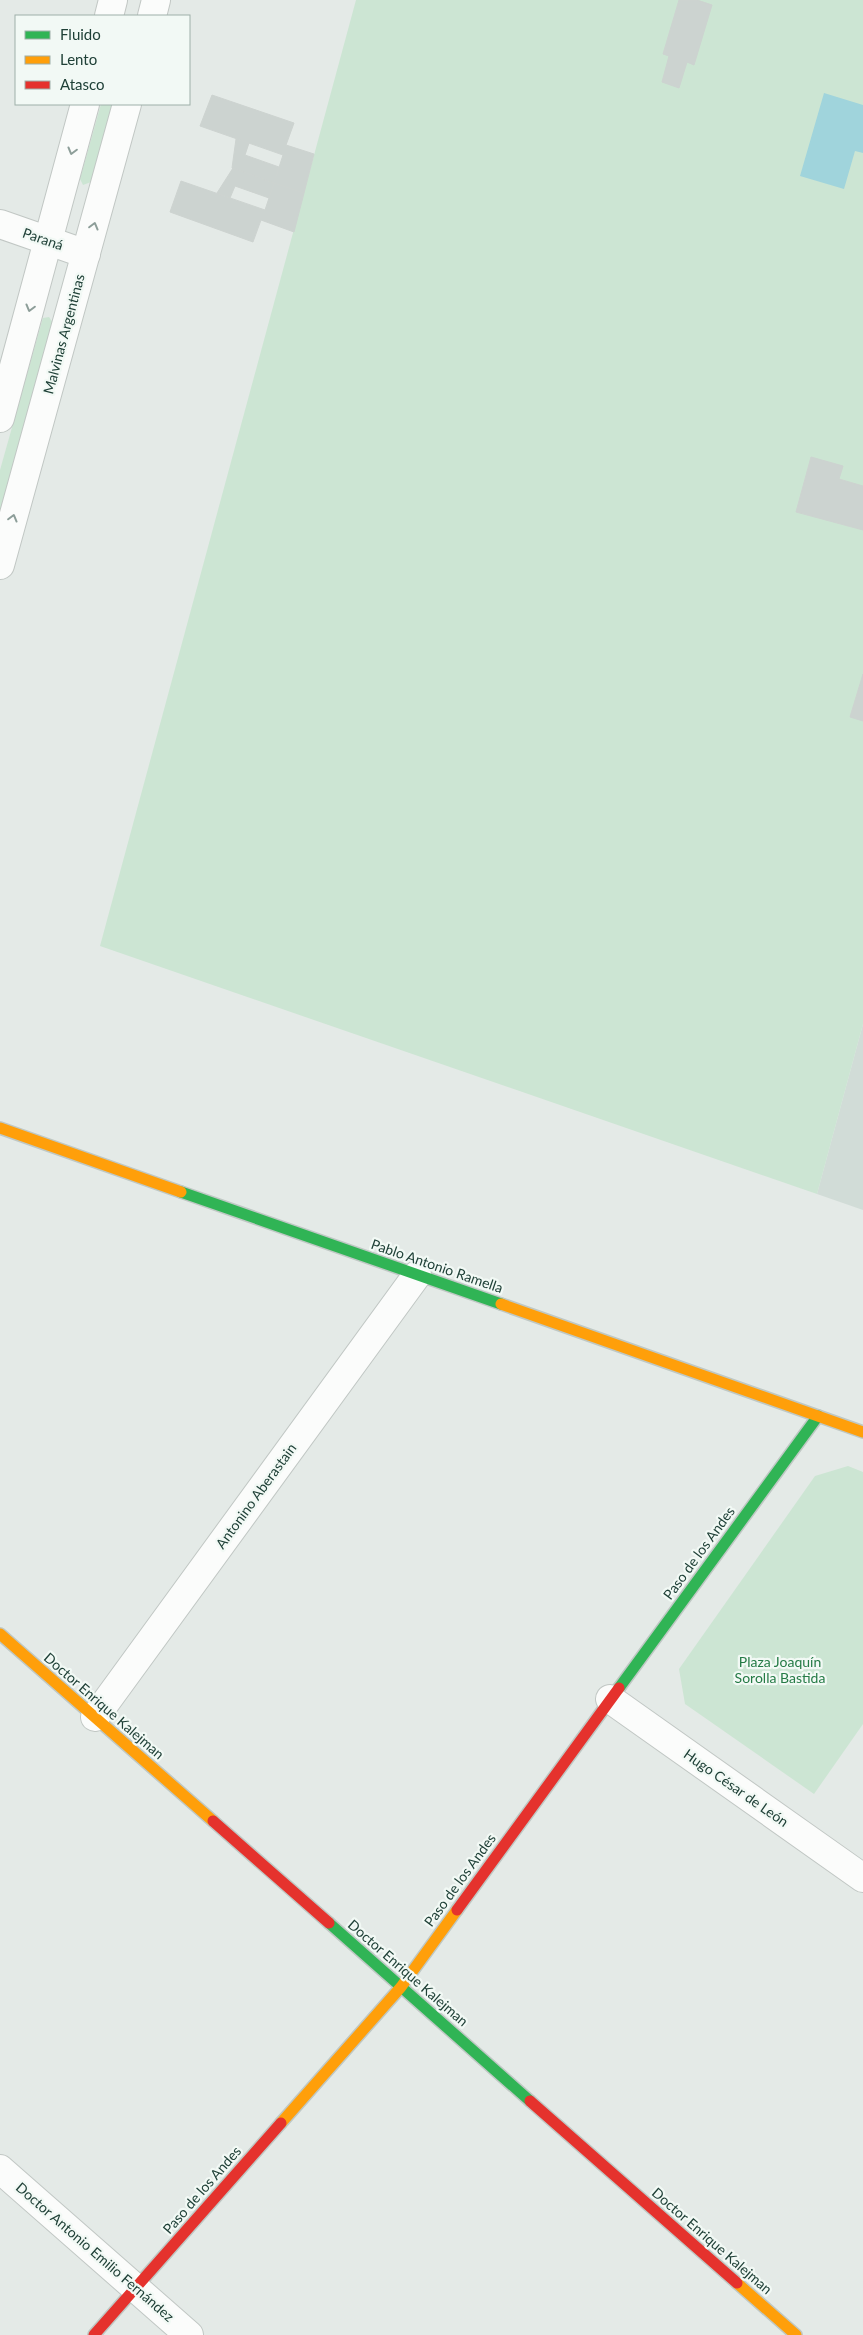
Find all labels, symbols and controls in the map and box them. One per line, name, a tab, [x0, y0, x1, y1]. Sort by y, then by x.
legend	[15, 15, 190, 105]
text: Fluido	[60, 25, 101, 43]
text: Lento	[60, 50, 97, 68]
text: Atasco	[60, 75, 105, 93]
one-way arrow	[68, 146, 78, 154]
one-way arrow	[88, 223, 98, 231]
street label: Paraná	[21, 224, 66, 253]
street label: Malvinas Argentinas	[39, 272, 88, 396]
one-way arrow	[25, 303, 36, 312]
one-way arrow	[7, 513, 18, 522]
street label: Pablo Antonio Ramella	[369, 1235, 505, 1296]
street label: Antonino Aberastain	[212, 1440, 299, 1552]
street label: Paso de los Andes	[659, 1503, 738, 1602]
street label: Doctor Enrique Kalejman	[41, 1649, 168, 1762]
park label: Plaza Joaquín Sorolla Bastida	[735, 1653, 825, 1686]
street label: Hugo César de León	[681, 1745, 792, 1830]
street label: Paso de los Andes	[420, 1830, 499, 1929]
street label: Doctor Enrique Kalejman	[345, 1916, 472, 2029]
street label: Paso de los Andes	[159, 2142, 244, 2237]
street label: Doctor Antonio Emilio Fernández	[13, 2178, 178, 2325]
street label: Doctor Enrique Kalejman	[649, 2184, 776, 2297]

